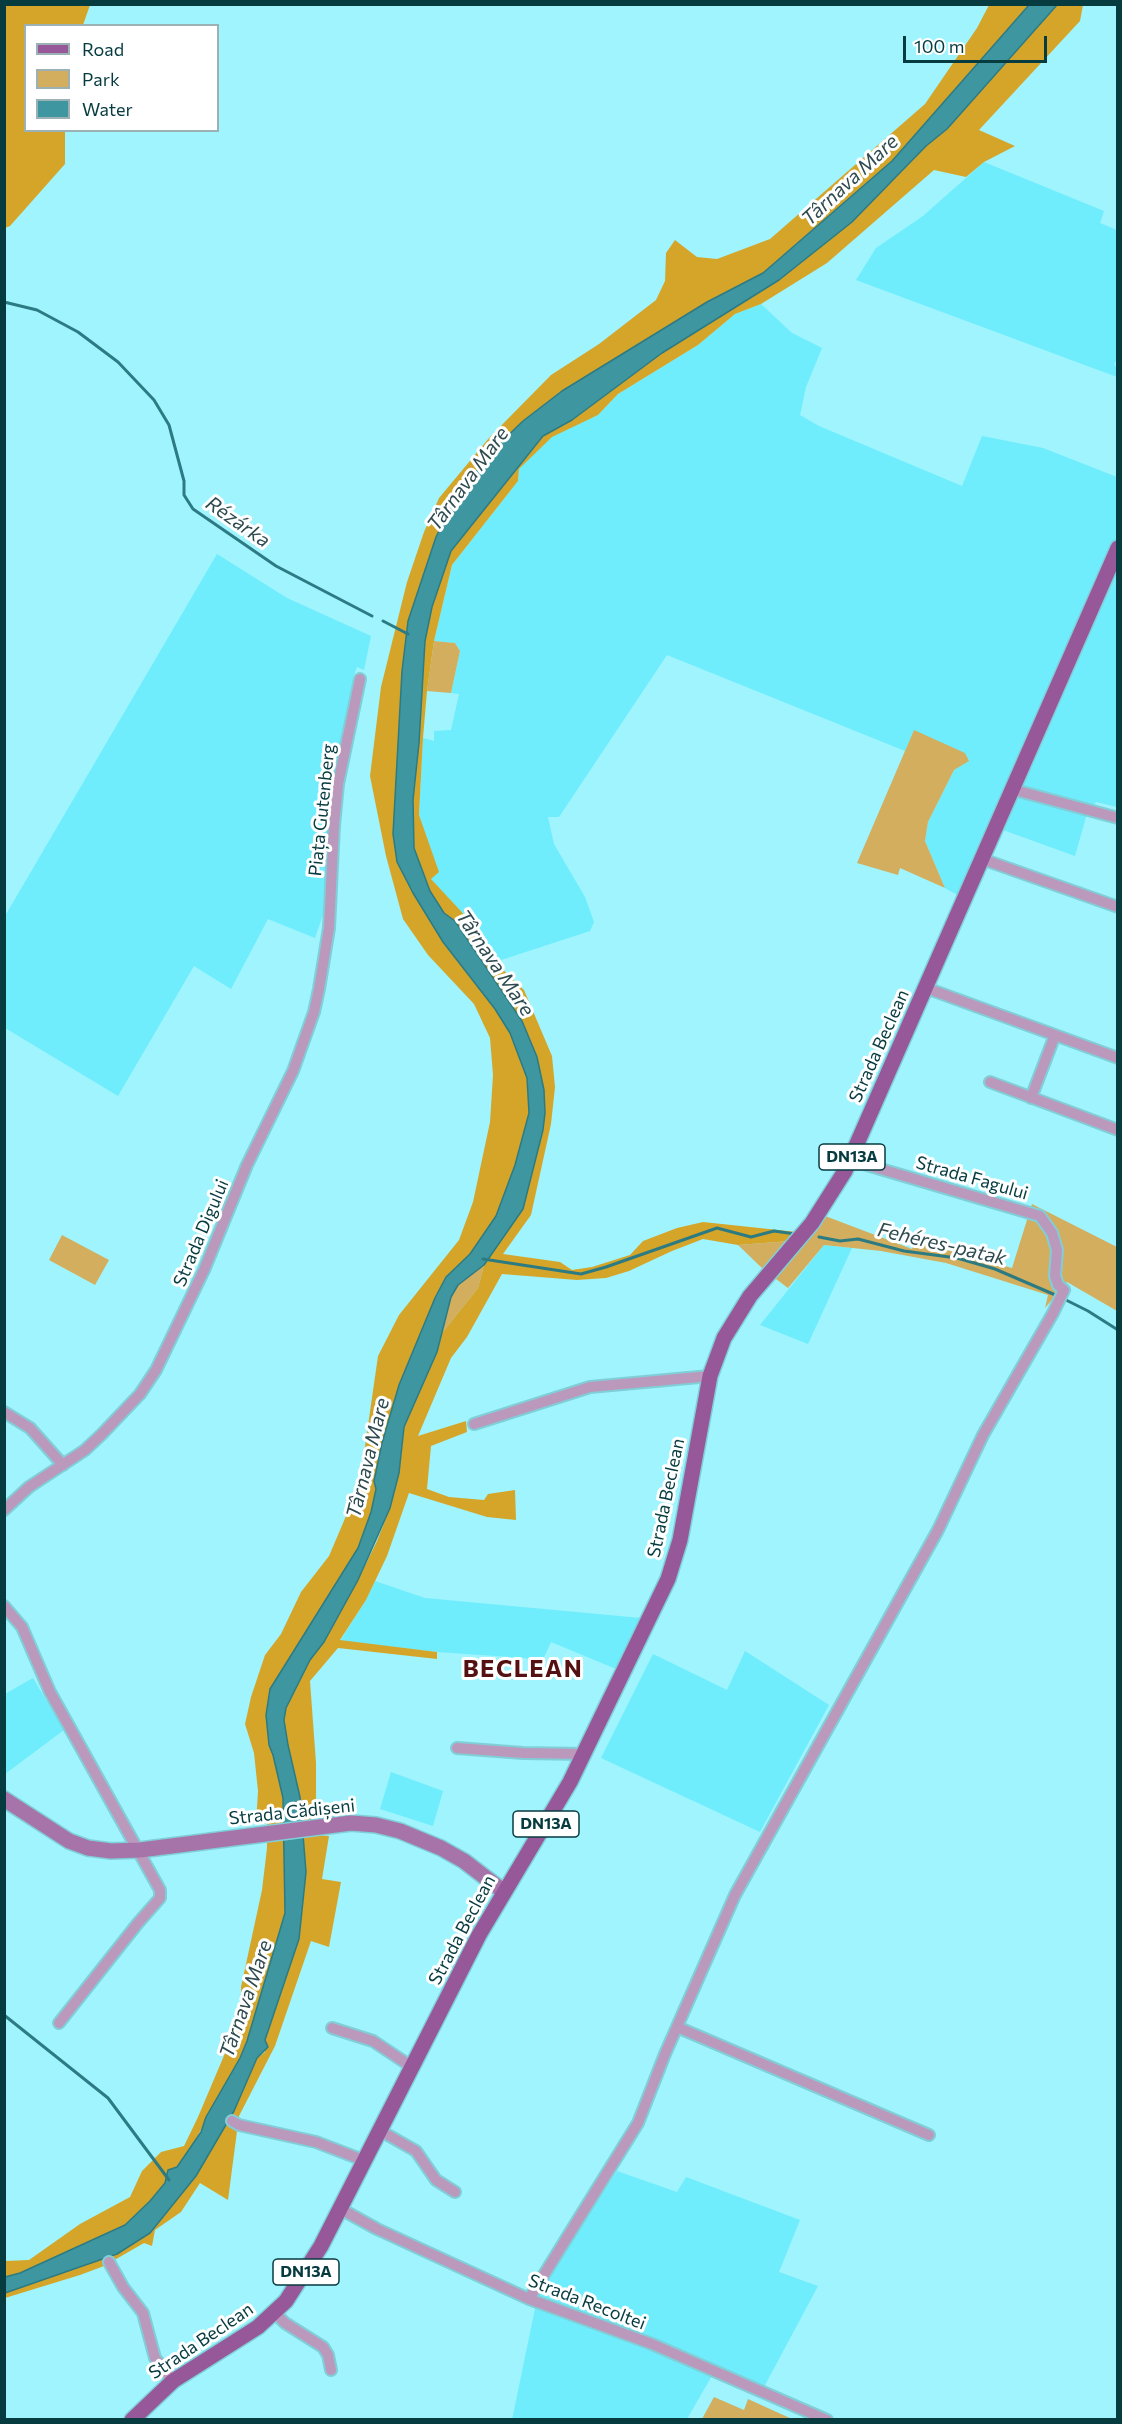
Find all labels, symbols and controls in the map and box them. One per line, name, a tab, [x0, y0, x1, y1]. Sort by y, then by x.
legend	[24, 24, 219, 132]
scale bar	[906, 24, 1050, 62]
text: 100 m	[914, 35, 964, 57]
text: Road	[82, 38, 124, 60]
text: Park	[82, 68, 120, 90]
text: Water	[82, 98, 133, 120]
water label: Târnava Mare	[797, 129, 903, 231]
water label: Târnava Mare	[422, 422, 514, 536]
water label: Rézárka	[201, 491, 275, 553]
street label: Piața Gutenberg	[304, 743, 340, 877]
water label: Târnava Mare	[451, 905, 539, 1021]
street label: Strada Beclean	[844, 986, 914, 1106]
road number: DN13A	[819, 1144, 885, 1170]
street label: Strada Fagului	[913, 1152, 1031, 1204]
street label: Strada Digului	[169, 1176, 233, 1290]
water label: Fehéres-patak	[875, 1218, 1009, 1270]
water label: Târnava Mare	[341, 1395, 395, 1521]
street label: Strada Beclean	[643, 1436, 689, 1560]
district label: BECLEAN	[463, 1655, 583, 1683]
street label: Strada Cădișeni	[228, 1795, 356, 1829]
road number: DN13A	[513, 1811, 579, 1837]
street label: Strada Beclean	[424, 1871, 500, 1989]
water label: Târnava Mare	[215, 1937, 277, 2061]
road number: DN13A	[273, 2259, 339, 2285]
street label: Strada Recoltei	[525, 2270, 649, 2334]
street label: Strada Beclean	[145, 2298, 257, 2384]

